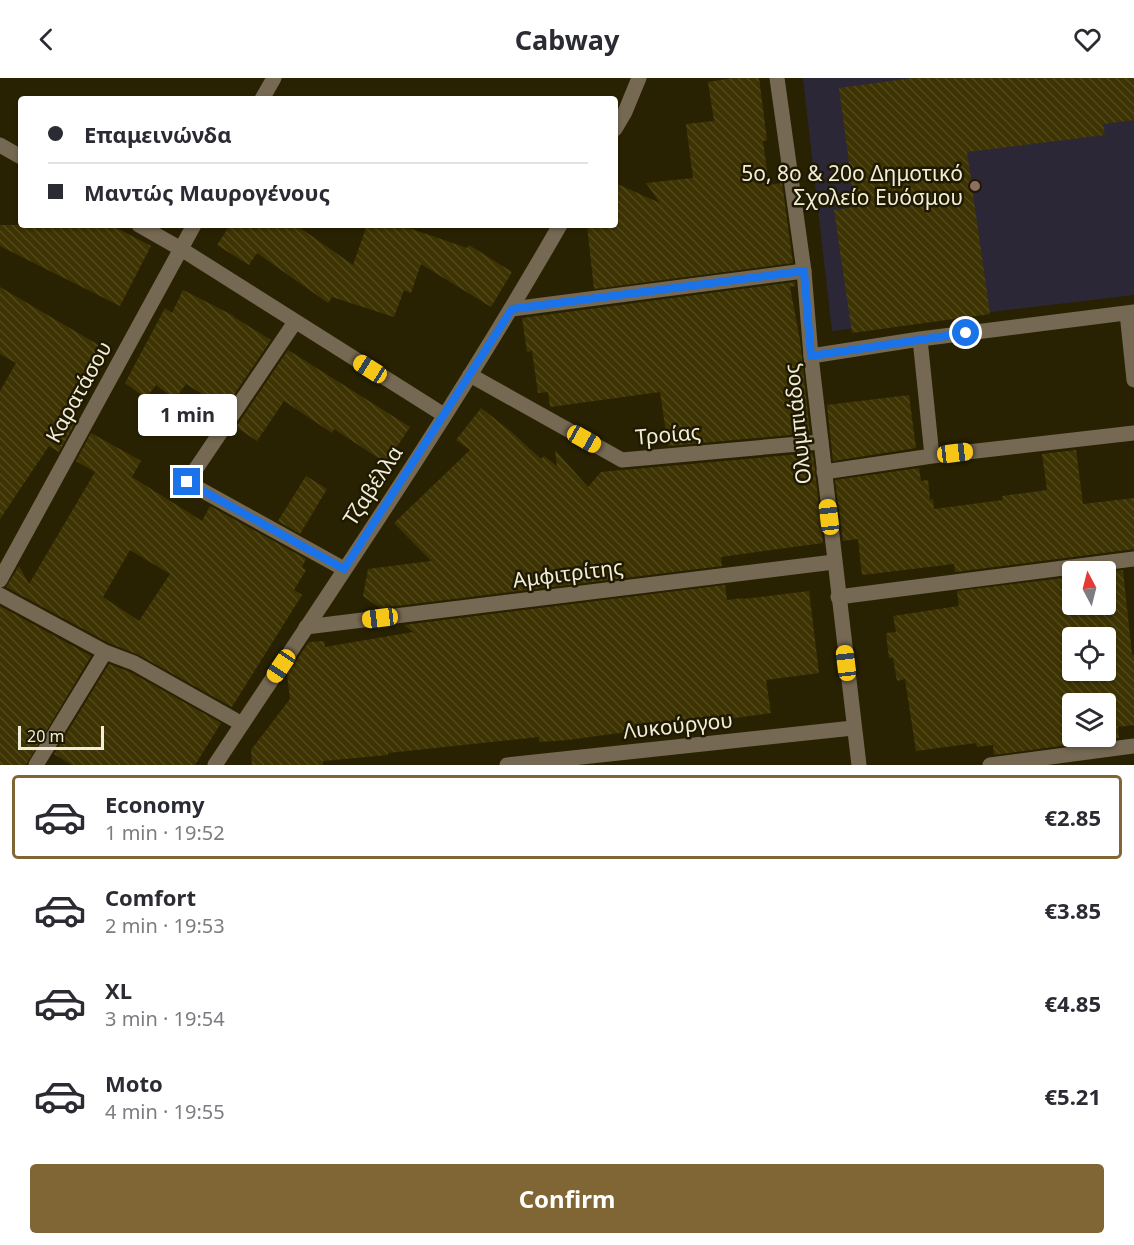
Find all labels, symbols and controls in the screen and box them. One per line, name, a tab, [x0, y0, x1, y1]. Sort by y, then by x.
text: Cabway	[515, 21, 619, 58]
icon: back	[30, 23, 63, 56]
icon: heart	[1071, 23, 1104, 56]
text: Επαμεινώνδα	[84, 119, 232, 149]
place label: 5ο, 8ο & 20ο Δημοτικό Σχολείο Ευόσμου	[741, 159, 963, 211]
text: Μαντώς Μαυρογένους	[84, 177, 330, 207]
marker: 5ο, 8ο & 20ο Δημοτικό Σχολείο Ευόσμου	[968, 179, 982, 193]
route start	[952, 319, 979, 346]
street label: Καρατάσου	[39, 336, 118, 447]
car	[350, 352, 390, 386]
street label: Ολυμπιάδος	[777, 362, 817, 486]
callout: 1 min	[138, 395, 237, 437]
text: 1 min	[160, 401, 215, 428]
street label: Τροίας	[634, 417, 702, 451]
car	[564, 422, 604, 456]
street label: Τζαβέλλα	[336, 440, 408, 531]
car	[936, 442, 974, 464]
route end	[173, 468, 200, 495]
car	[818, 498, 840, 536]
street label: Αμφιτρίτης	[511, 552, 625, 594]
north arrow	[1062, 561, 1116, 615]
map controls	[1062, 561, 1116, 747]
car	[361, 607, 399, 629]
button: locate	[1062, 627, 1116, 681]
car	[835, 644, 857, 682]
car	[263, 646, 299, 686]
button: layers	[1062, 693, 1116, 747]
street label: Λυκούργου	[622, 705, 734, 745]
scale bar	[18, 723, 104, 750]
text: 20 m	[27, 725, 64, 747]
text: Economy	[105, 789, 204, 819]
icon: car	[33, 790, 87, 844]
text: €2.85	[1044, 802, 1101, 832]
text: 1 min · 19:52	[105, 819, 225, 846]
text: Comfort	[105, 882, 196, 912]
icon: car	[33, 883, 87, 937]
text: €3.85	[1044, 895, 1101, 925]
text: 2 min · 19:53	[105, 912, 225, 939]
text: XL	[105, 975, 132, 1005]
icon: car	[33, 976, 87, 1030]
text: €4.85	[1044, 988, 1101, 1018]
text: 3 min · 19:54	[105, 1005, 225, 1032]
text: Moto	[105, 1068, 163, 1098]
icon: car	[33, 1069, 87, 1123]
text: €5.21	[1044, 1081, 1101, 1111]
text: 4 min · 19:55	[105, 1098, 225, 1125]
button: Confirm	[30, 1164, 1104, 1233]

